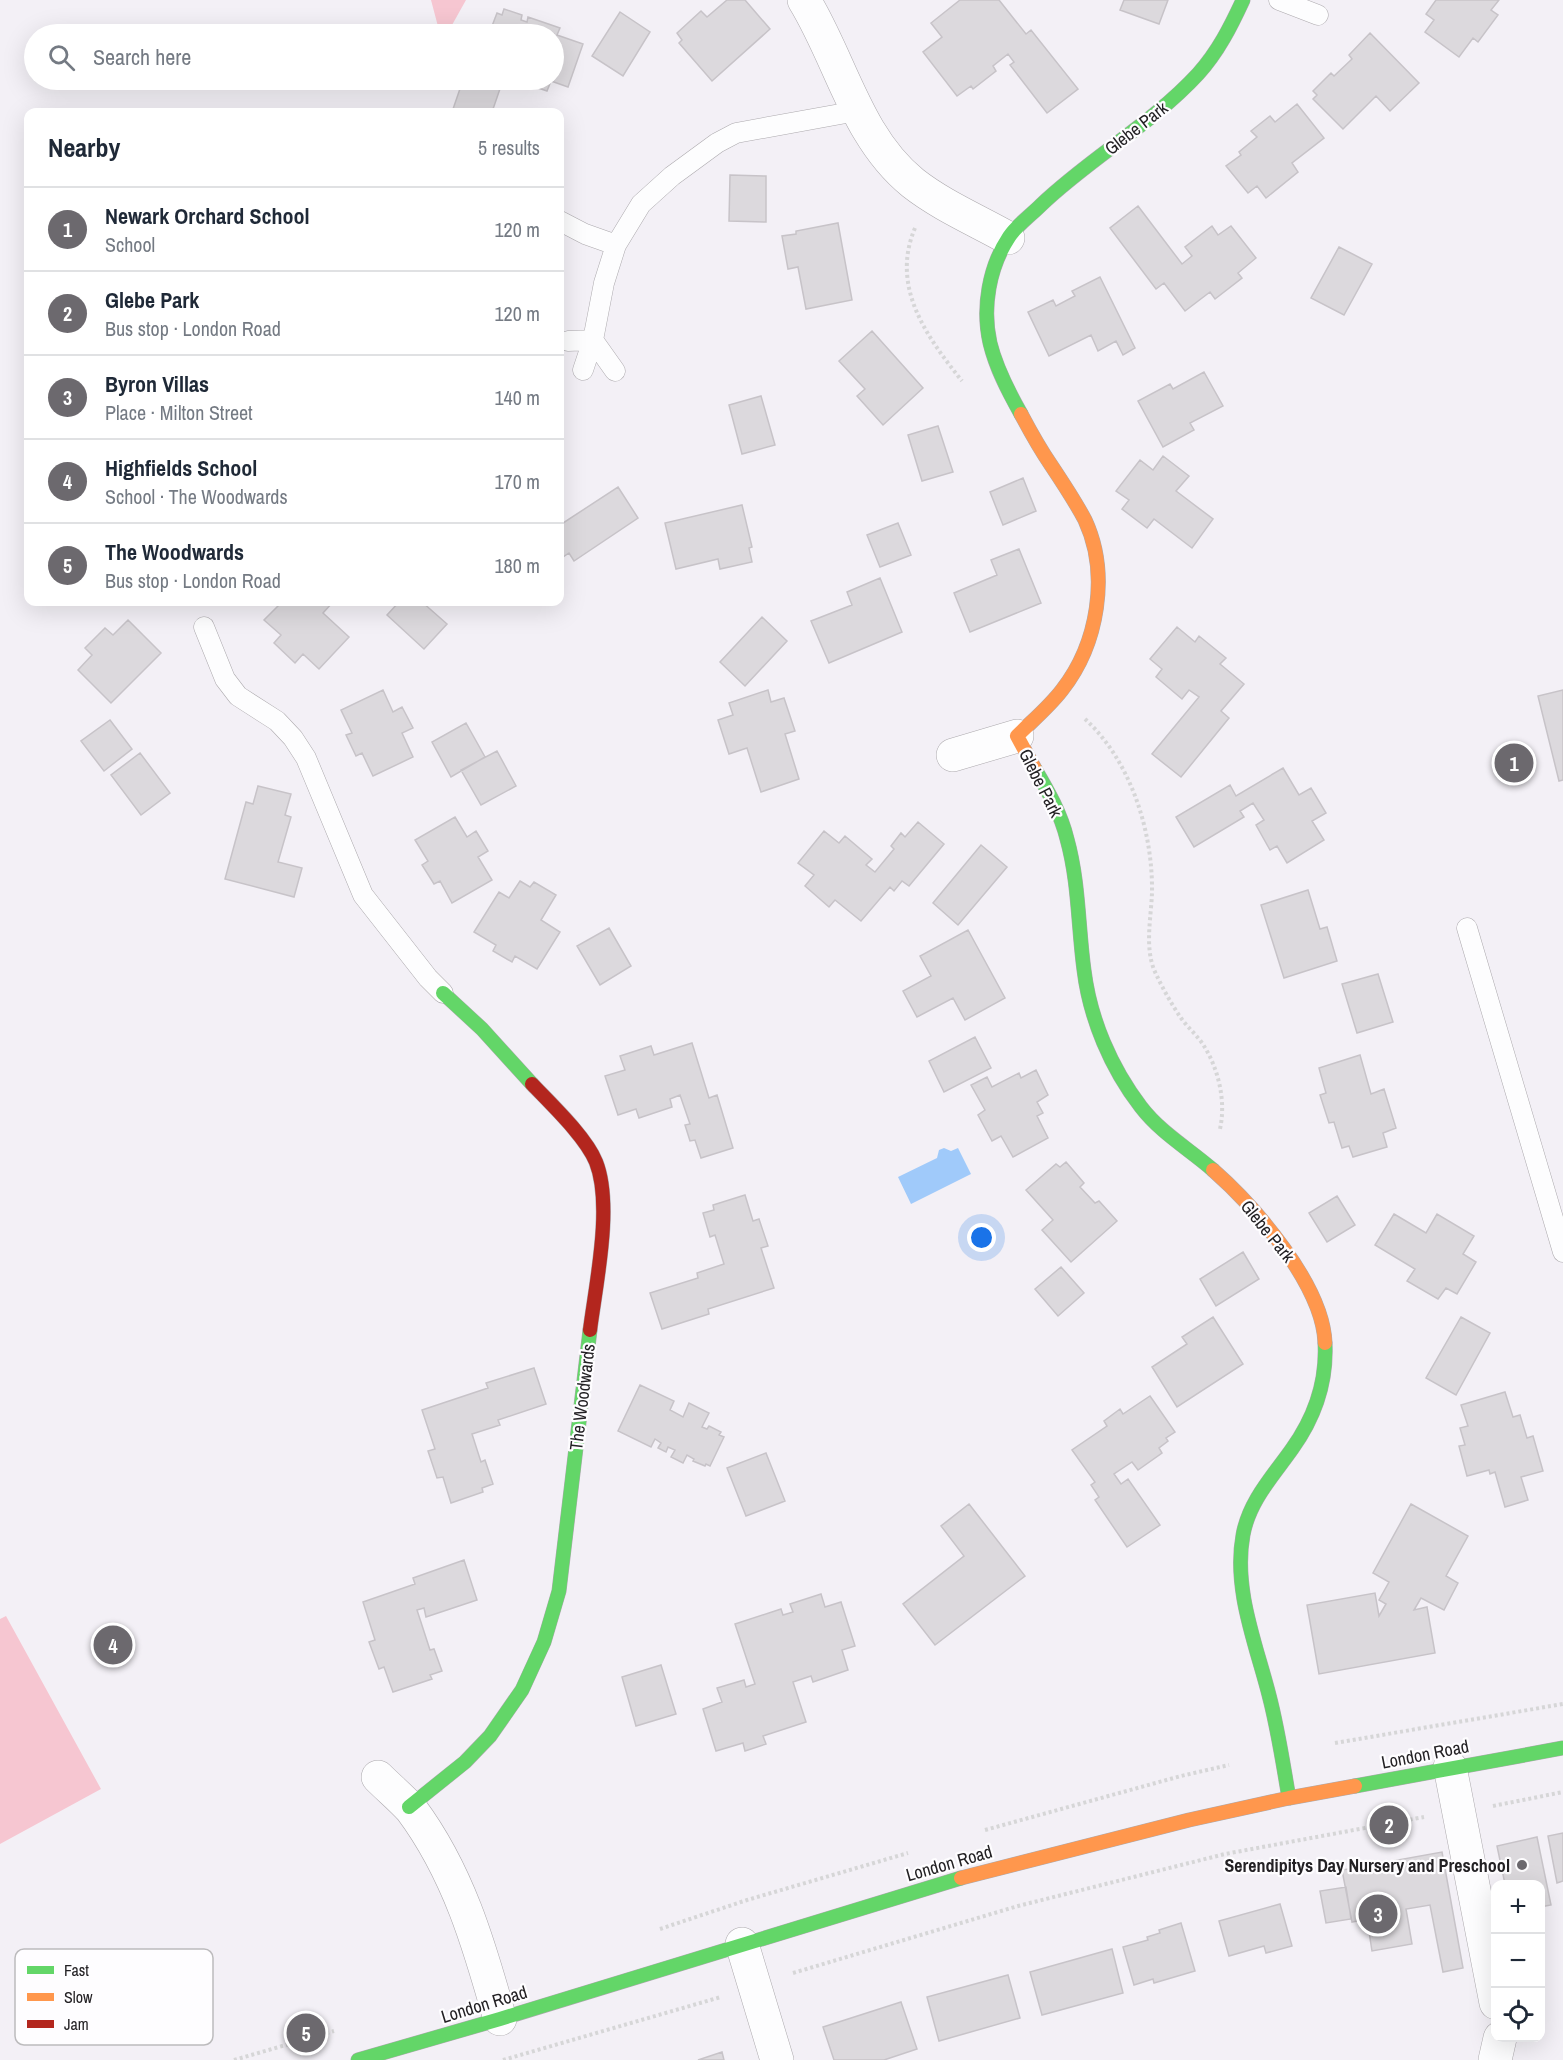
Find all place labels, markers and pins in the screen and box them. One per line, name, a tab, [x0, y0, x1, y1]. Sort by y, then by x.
pin: 1	[1494, 740, 1534, 786]
pin: 4	[94, 1622, 132, 1668]
pin: 2	[1370, 1802, 1408, 1848]
place label: Serendipitys Day Nursery and Preschool	[1225, 1853, 1510, 1878]
marker: Serendipitys Day Nursery and Preschool	[1515, 1858, 1529, 1872]
pin: 3	[1358, 1892, 1398, 1936]
pin: 5	[286, 2010, 326, 2056]

